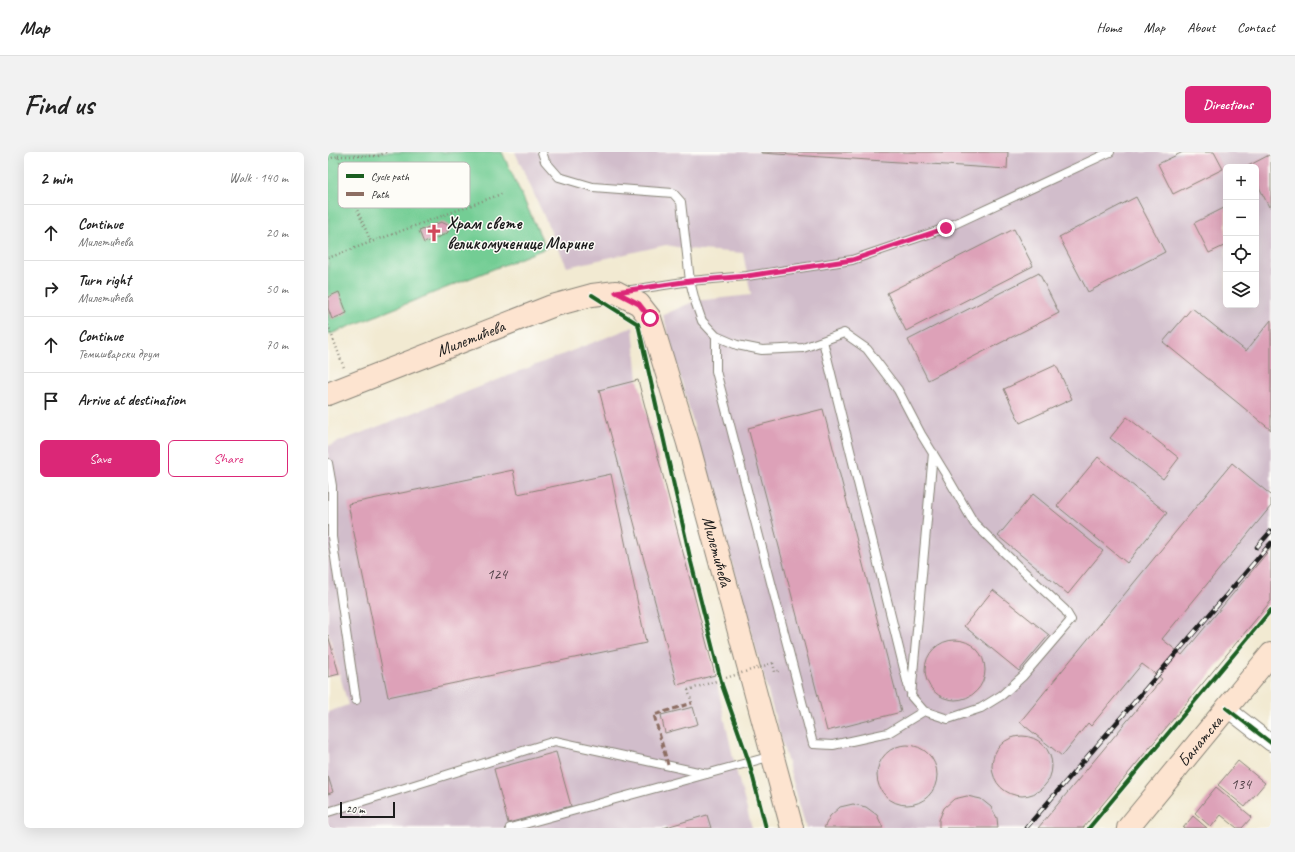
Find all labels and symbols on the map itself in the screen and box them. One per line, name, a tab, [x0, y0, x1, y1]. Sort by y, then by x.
legend	[338, 162, 470, 208]
text: Cycle path	[371, 169, 410, 183]
text: Path	[371, 187, 390, 201]
place label: Храм свете великомученице Марине	[447, 213, 595, 254]
route end	[937, 219, 955, 237]
church icon: Храм свете великомученице Марине	[424, 223, 444, 243]
route start	[641, 309, 659, 327]
street label: Милетићева	[433, 315, 509, 361]
street label: Милетићева	[697, 514, 737, 590]
house number: 124	[487, 565, 508, 584]
street label: Банатска	[1173, 710, 1229, 771]
house number: 134	[1231, 775, 1252, 794]
scale bar	[340, 800, 395, 819]

